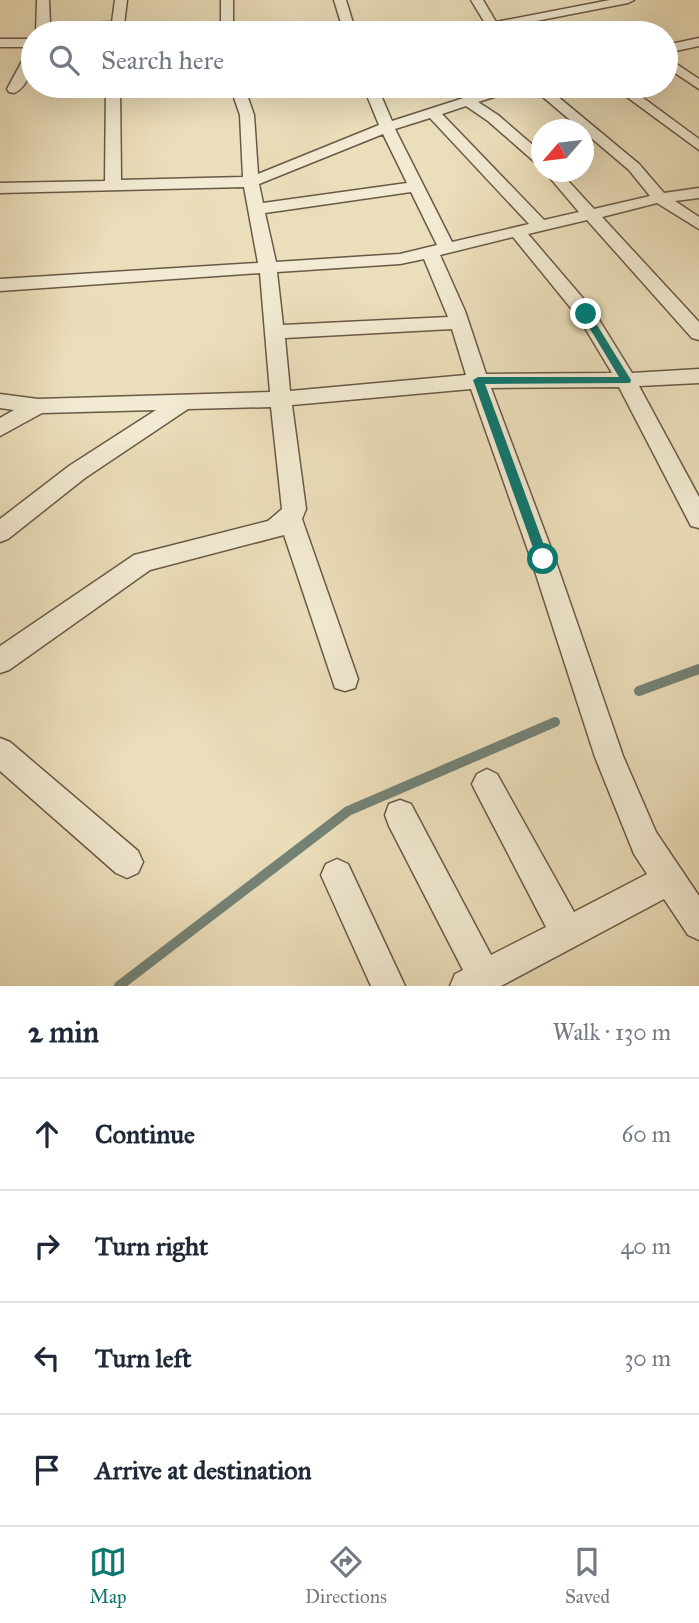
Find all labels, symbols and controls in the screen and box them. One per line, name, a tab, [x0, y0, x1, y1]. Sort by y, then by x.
search box	[21, 21, 678, 98]
icon: search	[45, 41, 83, 79]
text: Search here	[101, 44, 224, 76]
north arrow	[531, 119, 594, 182]
route end	[570, 298, 601, 329]
route start	[527, 543, 558, 574]
text: 2 min	[28, 1014, 99, 1050]
text: Walk · 130 m	[553, 1018, 671, 1046]
icon: ahead	[28, 1115, 66, 1153]
text: Continue	[95, 1118, 195, 1150]
text: 60 m	[622, 1120, 671, 1148]
icon: right	[28, 1227, 66, 1265]
text: Turn right	[95, 1230, 208, 1262]
text: 40 m	[621, 1232, 671, 1260]
icon: left	[28, 1339, 66, 1377]
text: Turn left	[95, 1342, 191, 1374]
text: 30 m	[624, 1344, 671, 1372]
icon: arrive	[28, 1451, 66, 1489]
text: Arrive at destination	[95, 1454, 312, 1486]
tab: Map	[89, 1543, 127, 1608]
tab: Directions	[305, 1543, 387, 1608]
tab: Saved	[565, 1543, 610, 1608]

